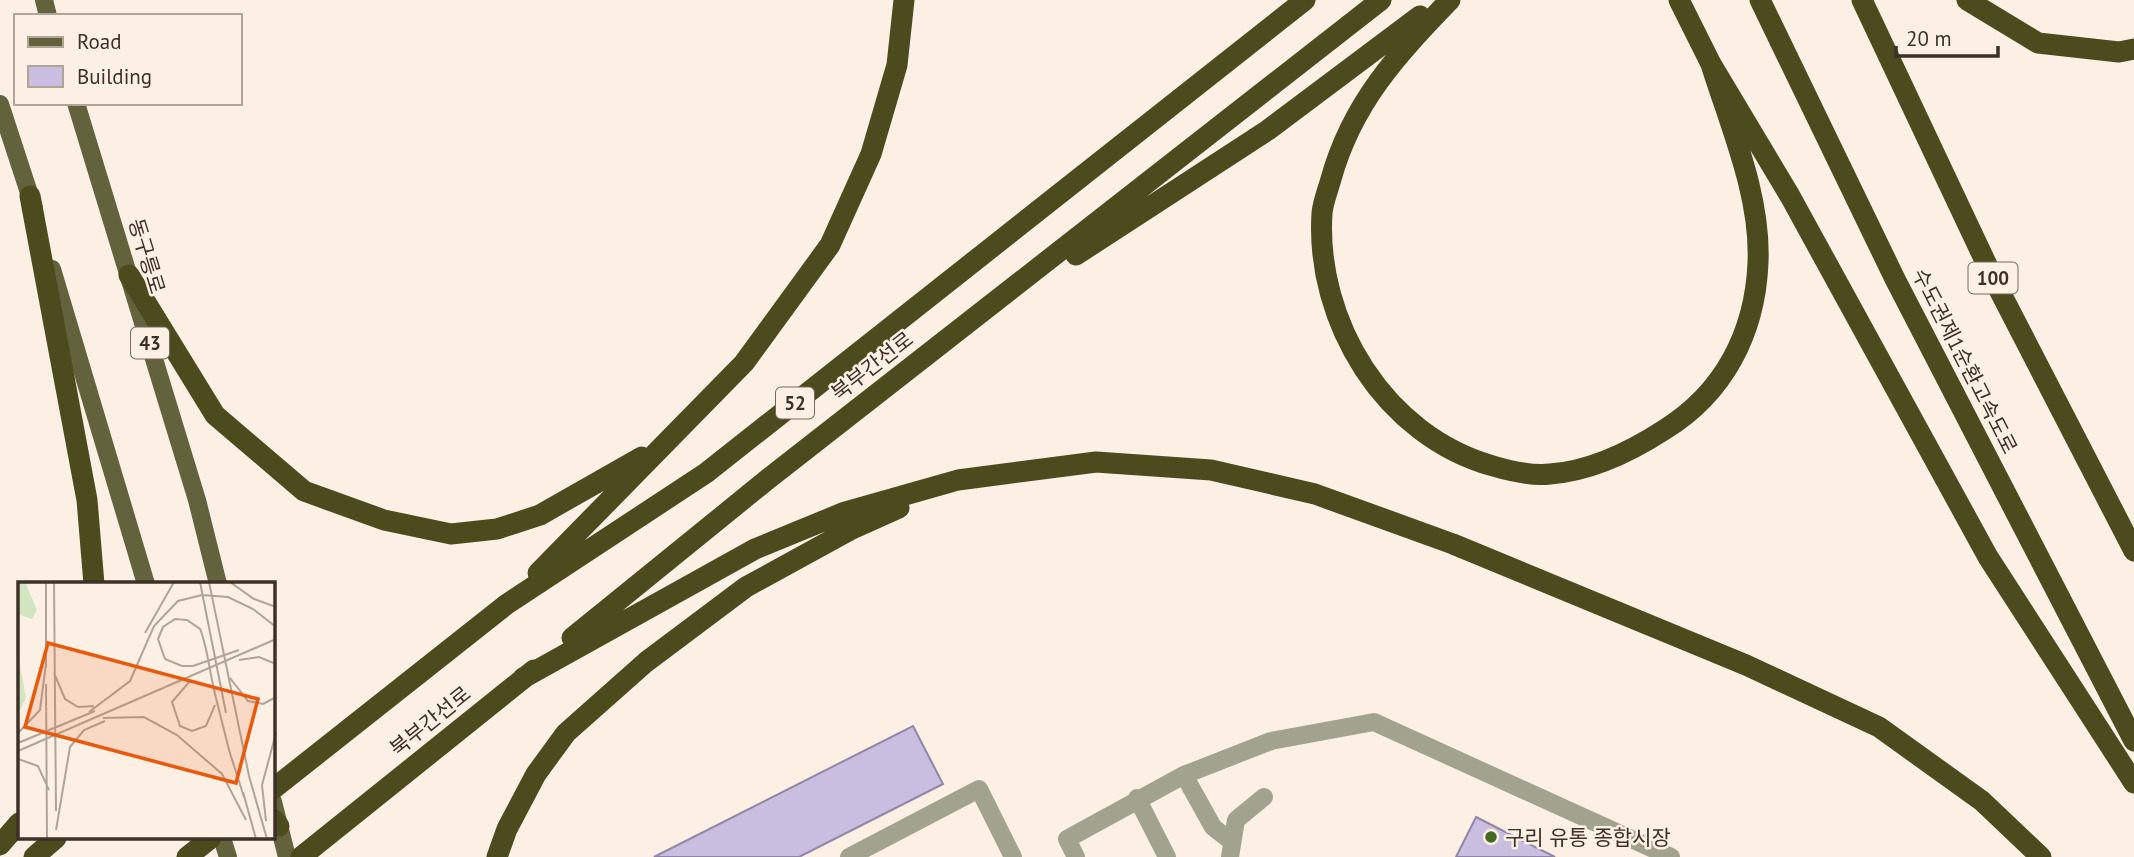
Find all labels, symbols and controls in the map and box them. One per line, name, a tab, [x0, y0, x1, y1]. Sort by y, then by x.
legend	[14, 14, 242, 105]
scale bar	[1896, 14, 1997, 58]
text: 20 m	[1906, 25, 1952, 52]
text: Road	[77, 28, 121, 55]
text: Building	[77, 63, 152, 90]
street label: 동구릉로	[123, 215, 171, 297]
road number: 100	[1968, 262, 2018, 294]
street label: 수도권제1순환고속도로	[1907, 264, 2023, 458]
street label: 북부간선로	[826, 326, 918, 406]
road number: 43	[131, 328, 169, 358]
road number: 52	[776, 388, 814, 418]
inset map	[18, 582, 275, 840]
street label: 북부간선로	[384, 680, 476, 762]
place label: 구리 유통 종합시장	[1505, 824, 1671, 851]
marker: 구리 유통 종합시장	[1483, 829, 1499, 845]

